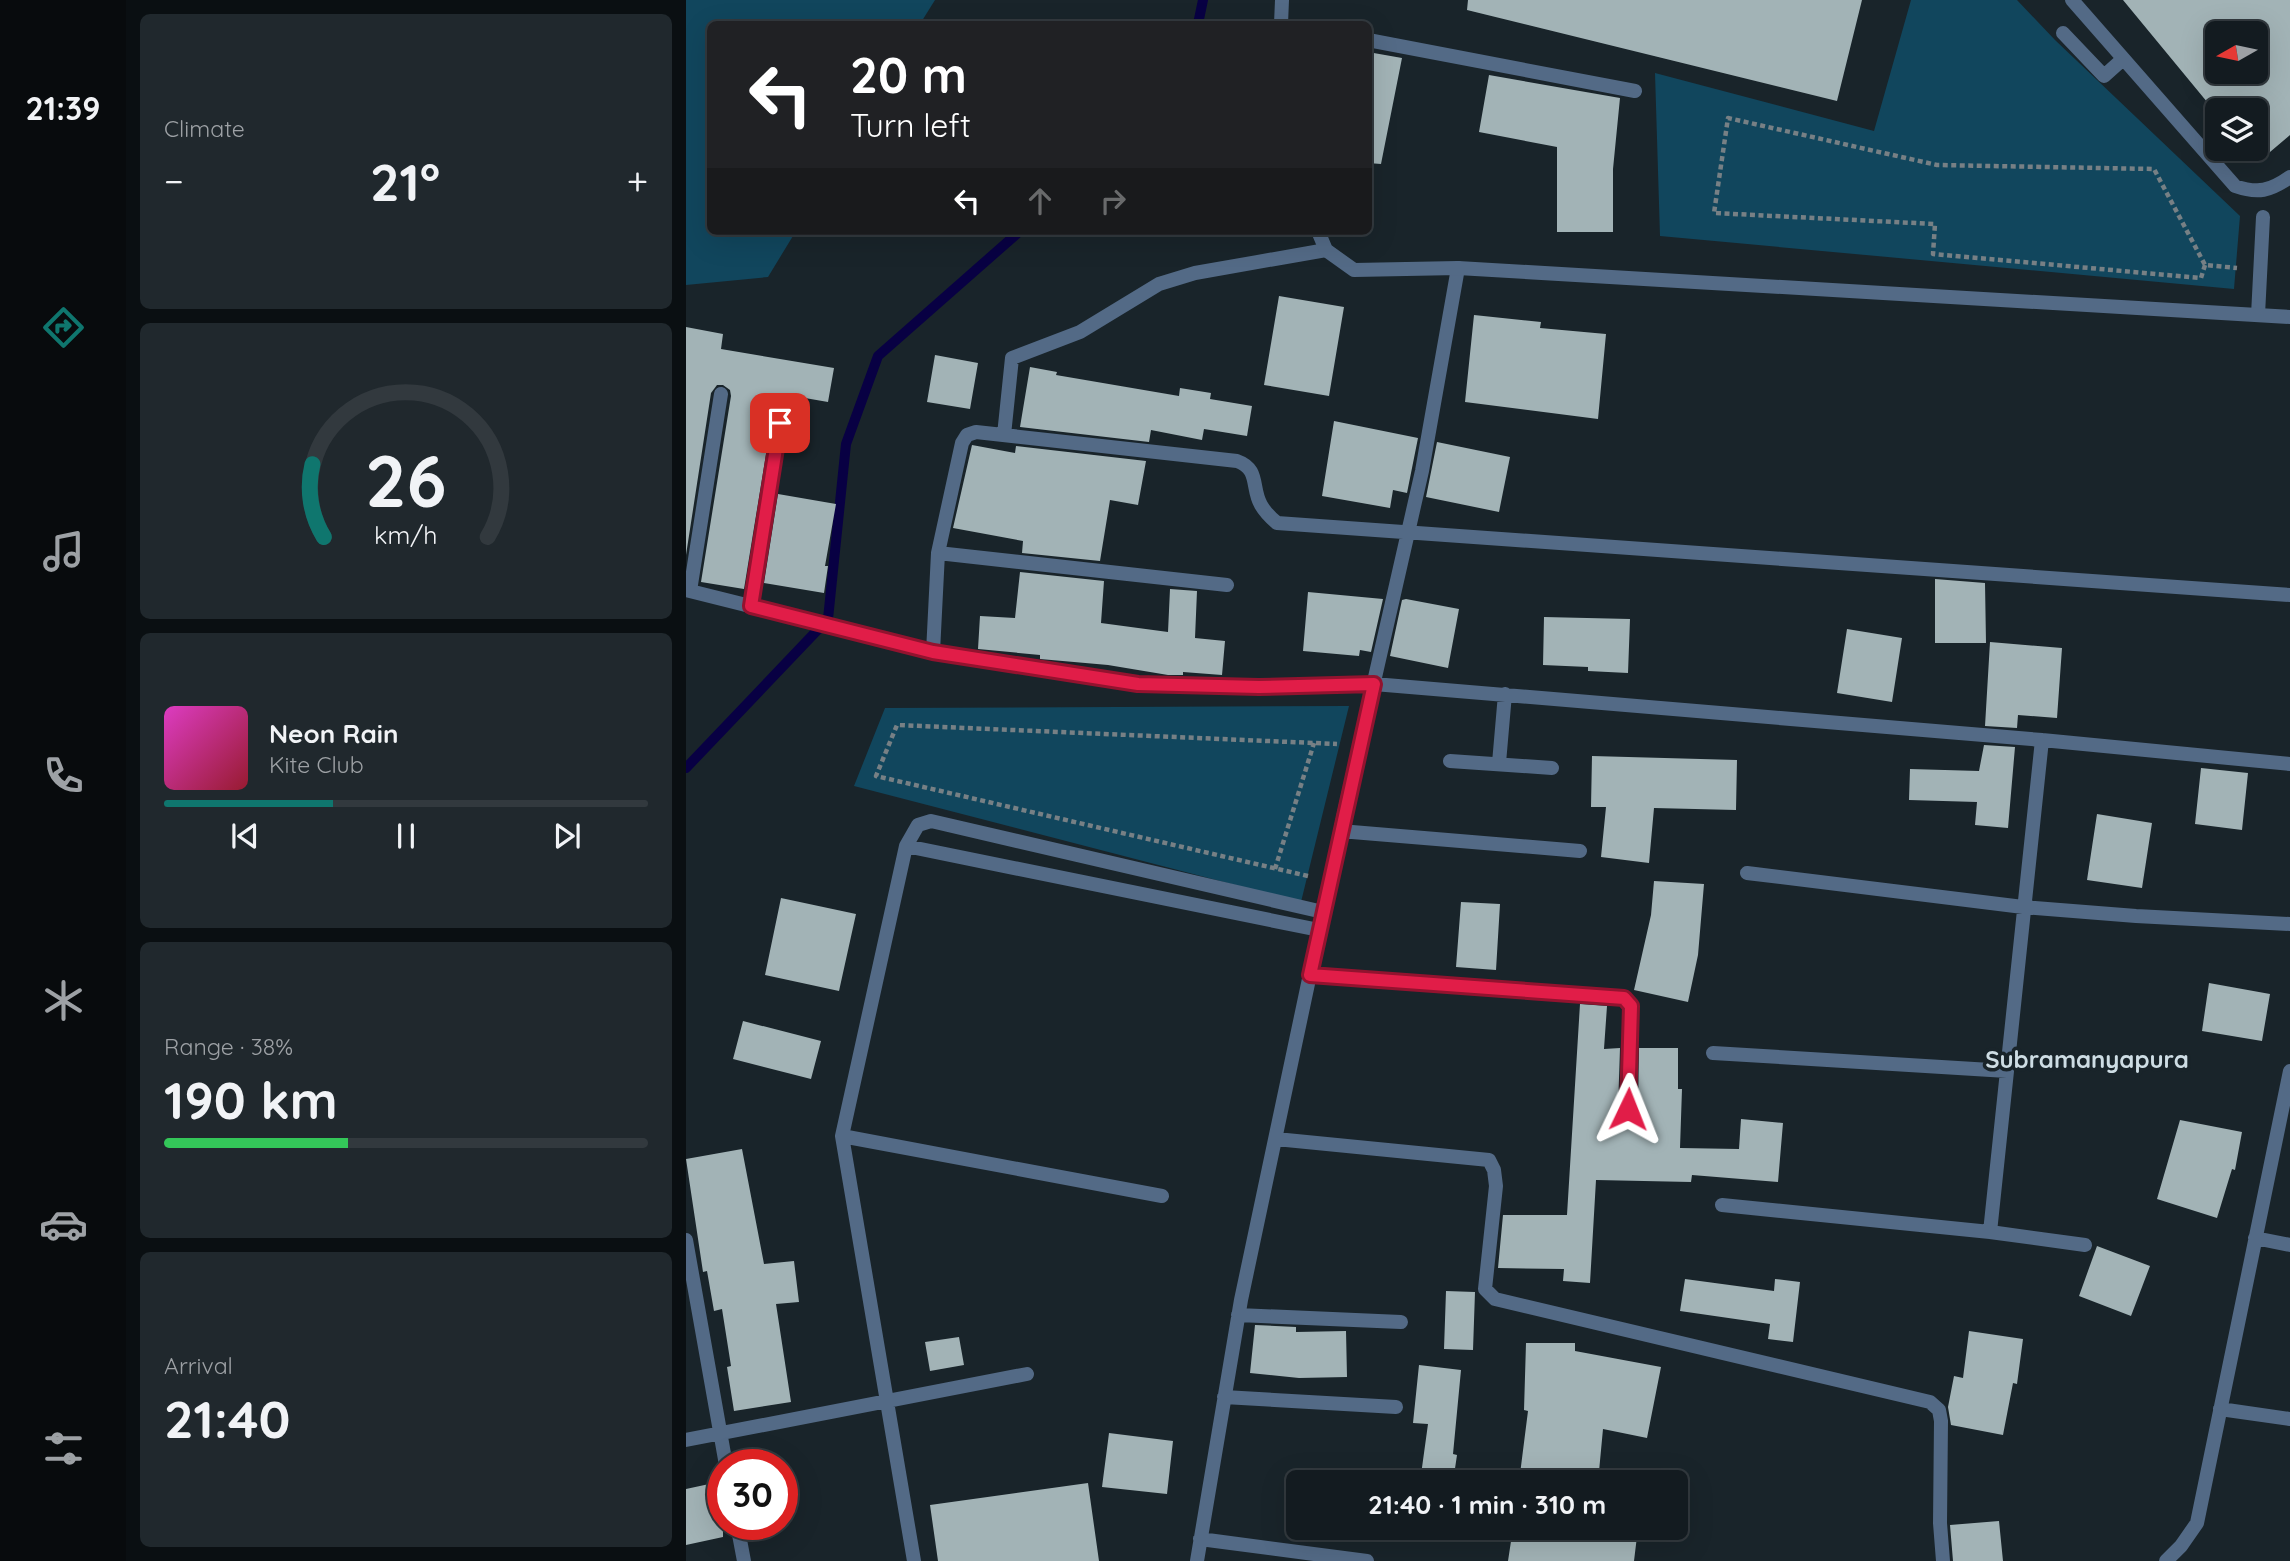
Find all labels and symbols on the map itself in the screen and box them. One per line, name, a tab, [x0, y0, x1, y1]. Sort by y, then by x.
north arrow	[2205, 21, 2268, 84]
pin	[750, 393, 810, 453]
district label: Subramanyapura	[1985, 1044, 2189, 1074]
position arrow	[1591, 1072, 1665, 1146]
speed limit sign: 30	[707, 1449, 798, 1540]

